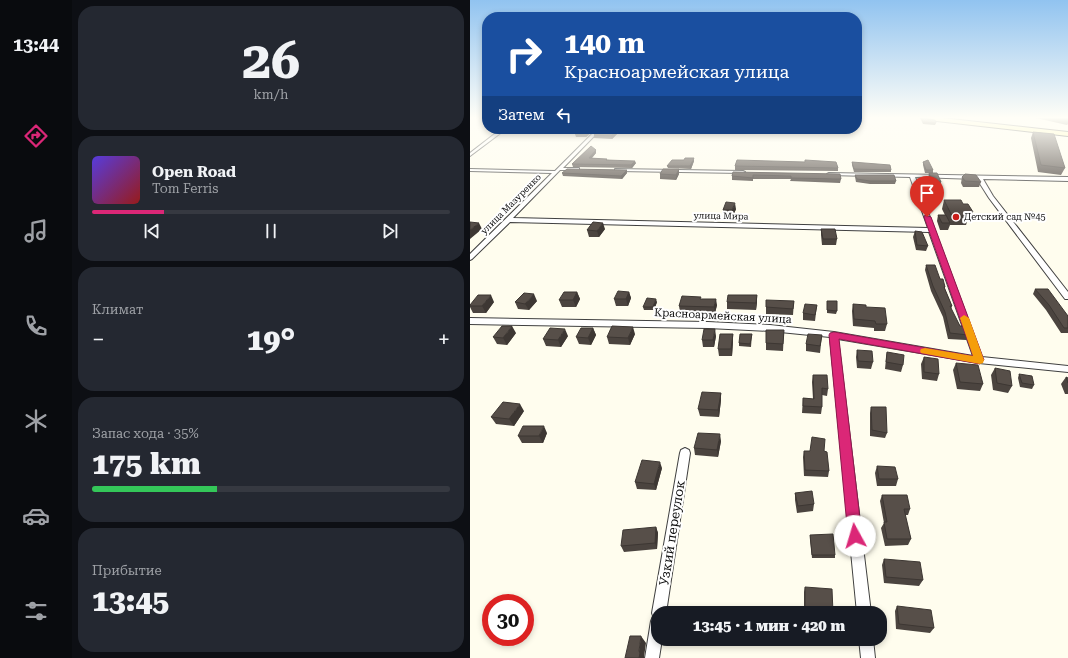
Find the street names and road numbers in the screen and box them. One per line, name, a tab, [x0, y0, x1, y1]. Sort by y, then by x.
street label: улица Мазуренко	[479, 172, 543, 236]
street label: улица Мира	[693, 211, 749, 221]
street label: Красноармейская улица	[654, 306, 792, 326]
street label: Узкий переулок	[656, 479, 688, 587]

